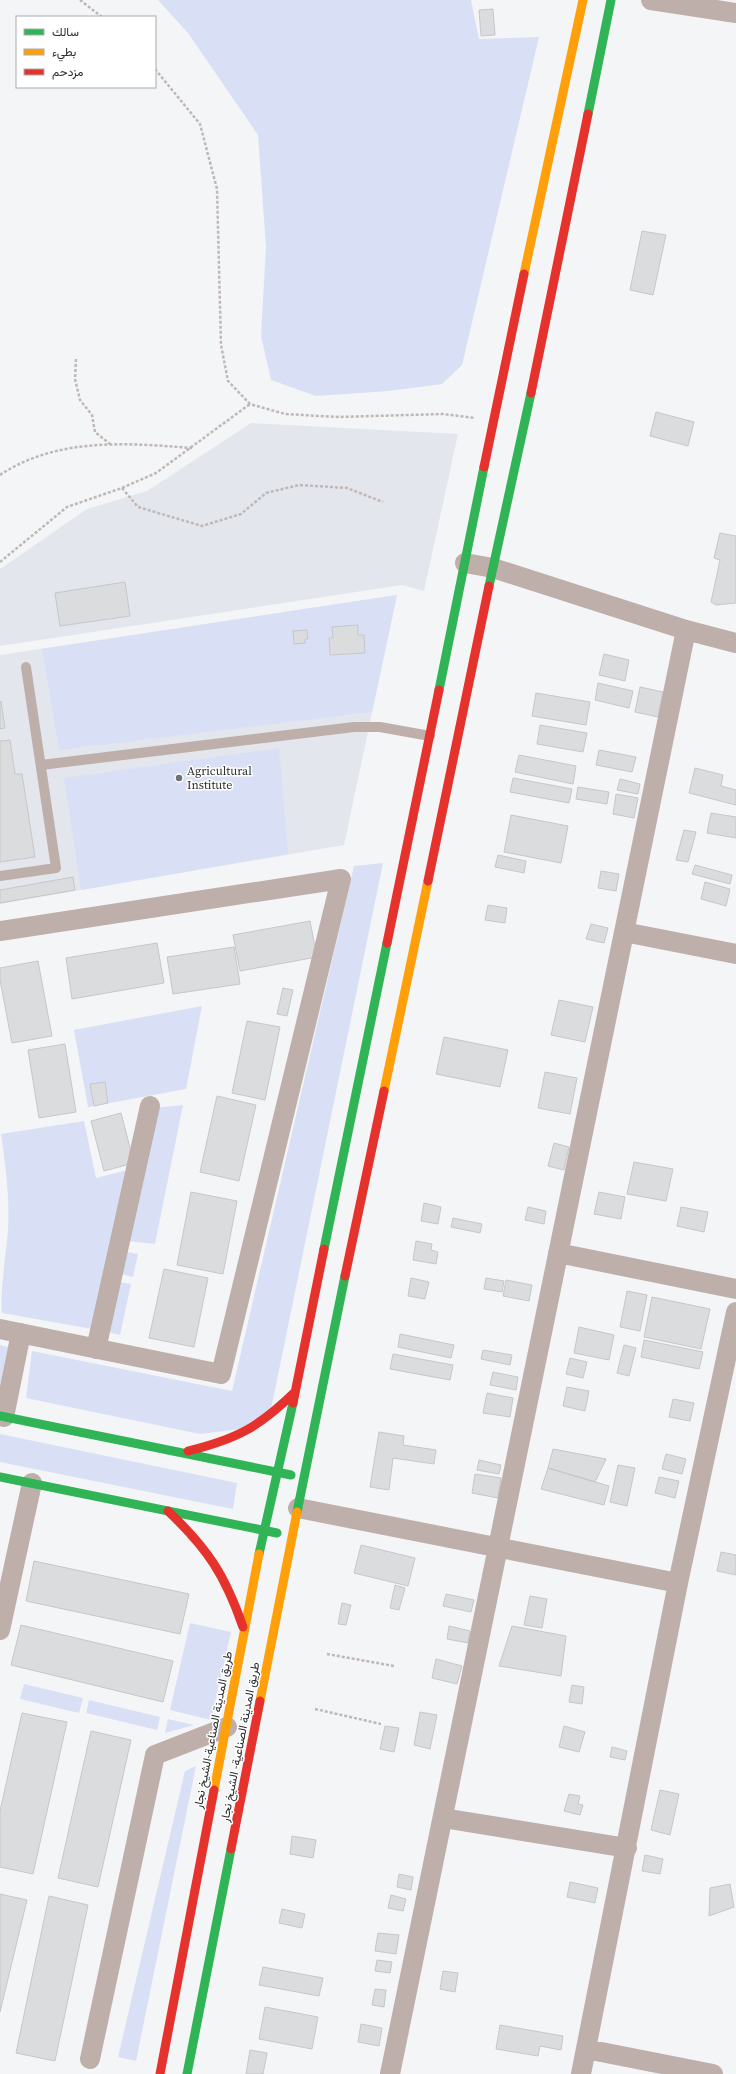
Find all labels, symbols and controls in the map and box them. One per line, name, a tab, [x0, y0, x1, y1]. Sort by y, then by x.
legend	[16, 16, 156, 88]
text: سالك	[52, 24, 79, 40]
text: بطيء	[52, 44, 76, 62]
text: مزدحم	[52, 64, 83, 80]
place label: Agricultural Institute	[187, 763, 252, 793]
marker: Agricultural Institute	[174, 773, 184, 783]
street label: طريق المدينة الصناعية-الشيخ نجار	[190, 1650, 237, 1811]
street label: طريق المدينة الصناعية- الشيخ نجار	[216, 1660, 264, 1825]

